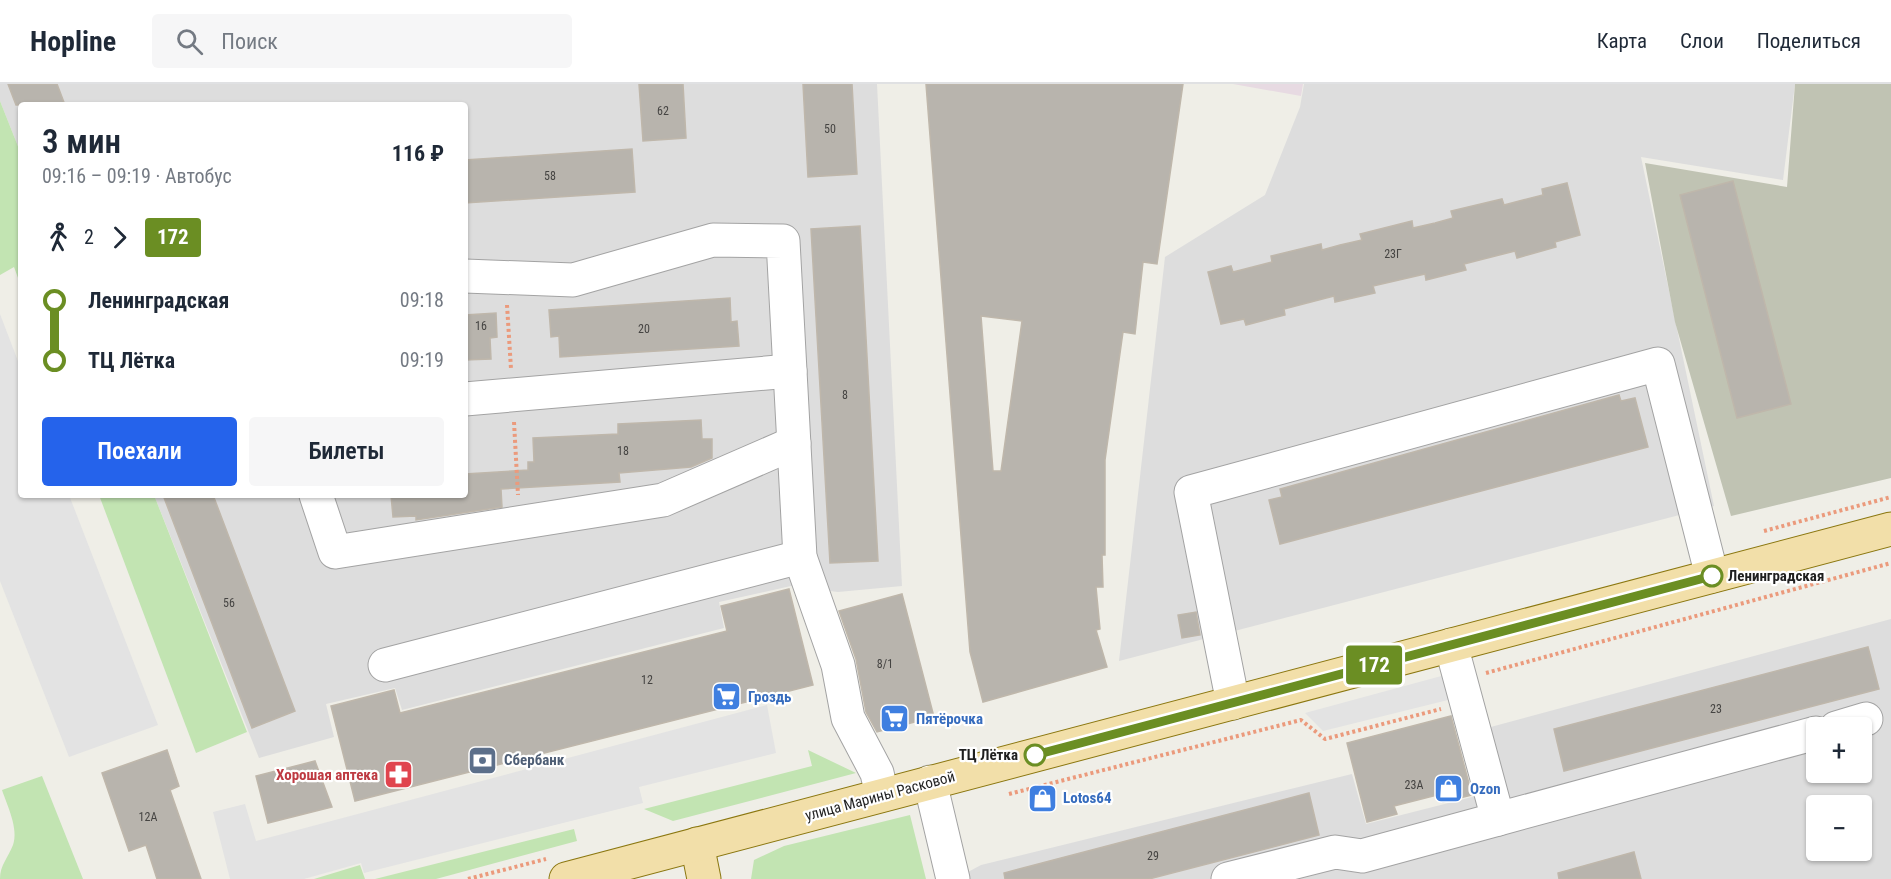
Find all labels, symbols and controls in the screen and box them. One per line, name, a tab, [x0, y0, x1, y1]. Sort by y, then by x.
search box	[152, 14, 572, 68]
text: Hopline	[30, 25, 116, 58]
icon: search	[173, 25, 206, 58]
text: Поиск	[221, 29, 278, 54]
text: Карта	[1597, 29, 1647, 53]
text: Слои	[1680, 29, 1724, 53]
text: Поделиться	[1757, 29, 1861, 53]
house number: 62	[657, 104, 669, 118]
text: 3 мин	[42, 122, 121, 161]
house number: 50	[824, 122, 836, 136]
text: 116 ₽	[392, 141, 444, 166]
text: 09:16 – 09:19 · Автобус	[42, 164, 232, 188]
house number: 58	[544, 169, 556, 183]
icon: walk	[42, 221, 75, 254]
icon: forward	[103, 221, 136, 254]
text: 2	[84, 225, 94, 249]
text: 172	[157, 225, 189, 249]
house number: 23Г	[1384, 247, 1402, 261]
text: Ленинградская	[88, 288, 229, 313]
text: 09:18	[400, 288, 444, 312]
house number: 16	[475, 319, 487, 333]
house number: 20	[638, 322, 650, 336]
text: ТЦ Лётка	[88, 348, 175, 373]
text: 09:19	[400, 348, 444, 372]
house number: 8	[842, 388, 848, 402]
button: Поехали	[42, 417, 237, 486]
button: Билеты	[249, 417, 444, 486]
house number: 18	[617, 444, 629, 458]
marker: Ленинградская	[1701, 565, 1723, 587]
place label: Ленинградская	[1728, 567, 1824, 585]
house number: 56	[223, 596, 235, 610]
line badge: 172	[1340, 646, 1408, 684]
text: 172	[1358, 653, 1390, 677]
house number: 8/1	[877, 657, 893, 671]
house number: 12	[641, 673, 653, 687]
supermarket icon: Гроздь	[711, 681, 743, 713]
place label: Гроздь	[748, 688, 792, 706]
house number: 23	[1710, 702, 1722, 716]
supermarket icon: Пятёрочка	[879, 703, 911, 735]
place label: Пятёрочка	[916, 710, 983, 728]
map controls	[1806, 717, 1872, 861]
button: +	[1806, 717, 1872, 783]
bank icon: Сбербанк	[467, 744, 499, 776]
marker: ТЦ Лётка	[1024, 744, 1046, 766]
place label: ТЦ Лётка	[959, 746, 1018, 764]
place label: Сбербанк	[504, 751, 565, 769]
pharmacy icon: Хорошая аптека	[383, 759, 415, 791]
place label: Хорошая аптека	[276, 766, 378, 784]
street label: улица Марины Расковой	[803, 767, 957, 825]
shop icon: Ozon	[1433, 773, 1465, 805]
house number: 23А	[1405, 778, 1423, 792]
place label: Ozon	[1470, 780, 1501, 798]
shop icon: Lotos64	[1026, 782, 1058, 814]
place label: Lotos64	[1063, 789, 1112, 807]
button: −	[1806, 795, 1872, 861]
house number: 12А	[139, 810, 157, 824]
house number: 29	[1147, 849, 1159, 863]

